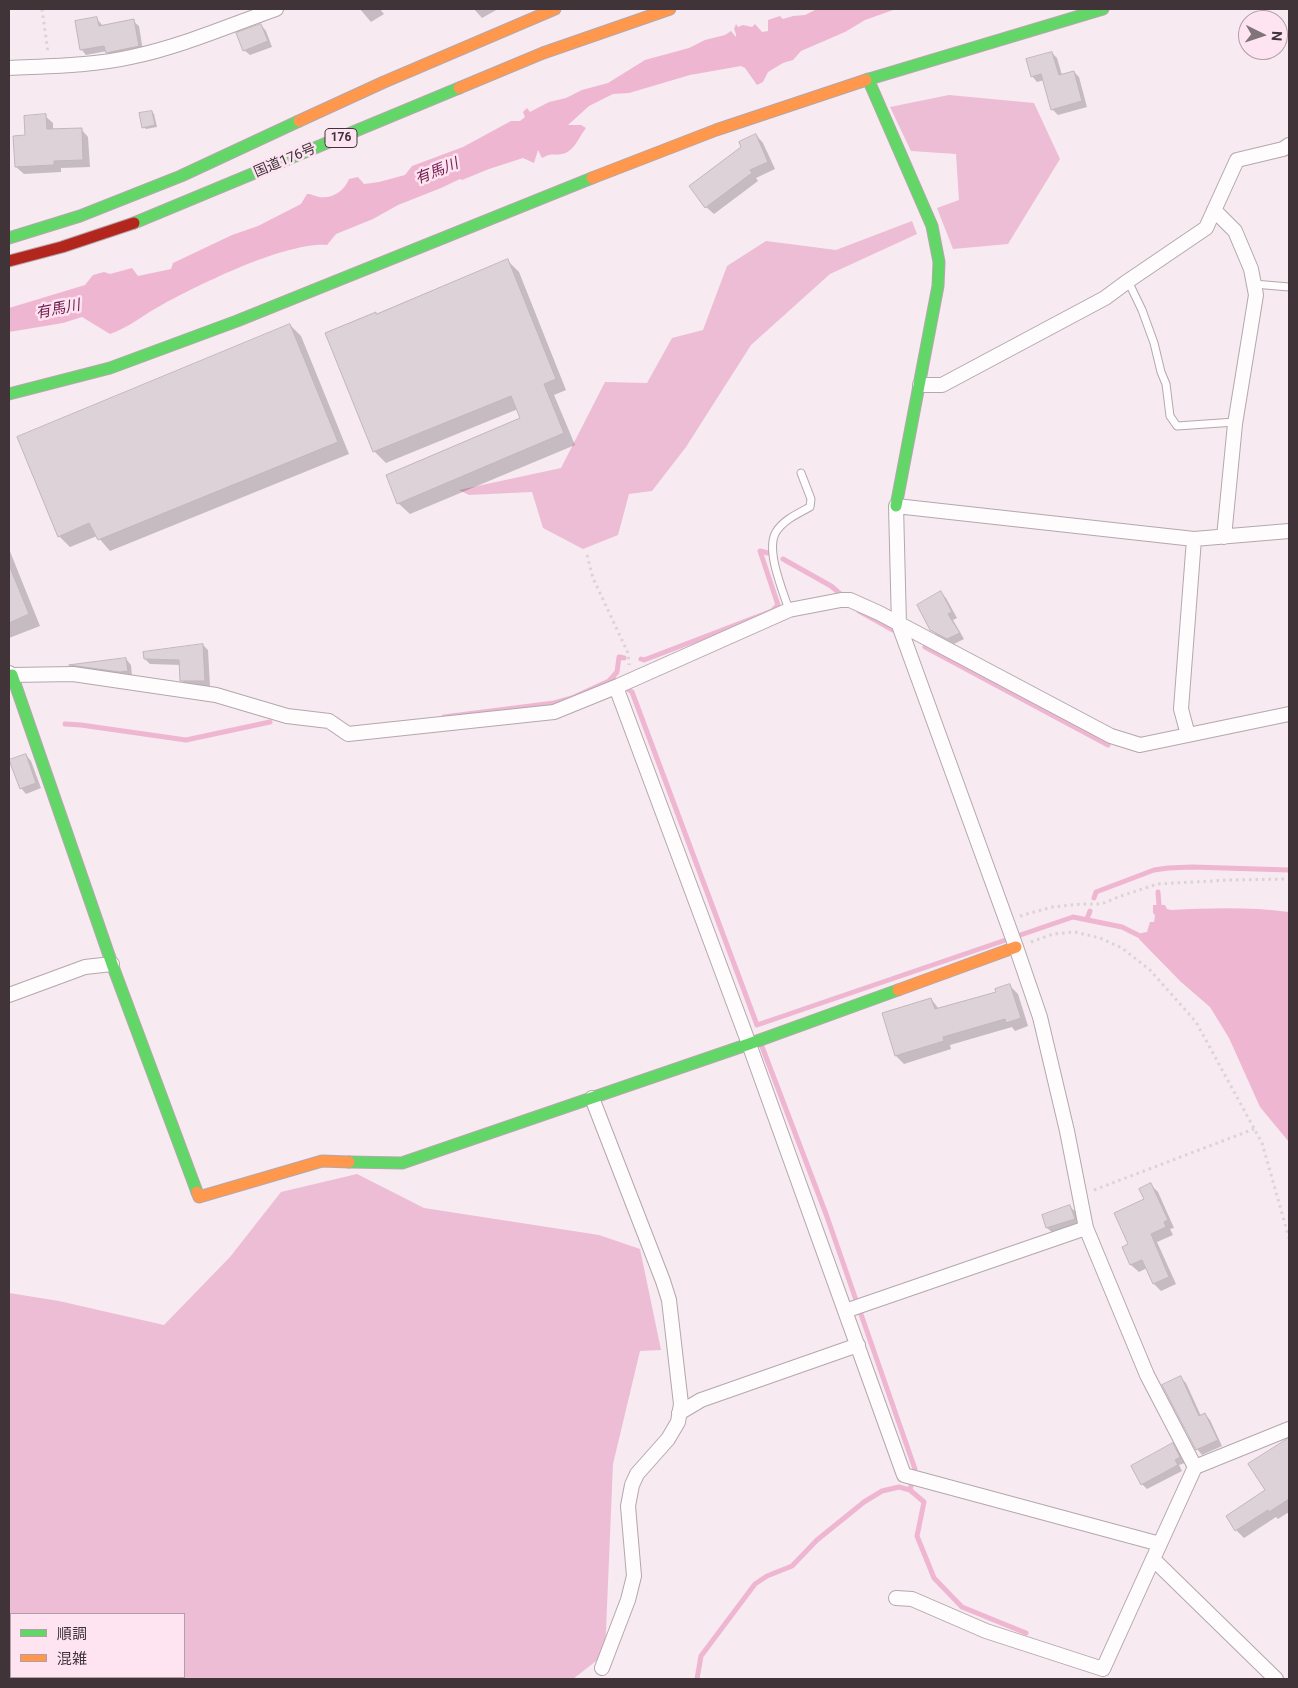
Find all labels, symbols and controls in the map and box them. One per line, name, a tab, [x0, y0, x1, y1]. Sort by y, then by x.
north arrow	[1238, 10, 1288, 60]
text: N	[1269, 30, 1285, 41]
road number: 176	[325, 128, 357, 148]
street label: 国道176号	[252, 140, 318, 182]
water label: 有馬川	[413, 155, 461, 189]
water label: 有馬川	[34, 297, 82, 323]
legend	[10, 1613, 185, 1678]
text: 順調	[57, 1625, 87, 1643]
text: 混雑	[57, 1650, 87, 1668]

